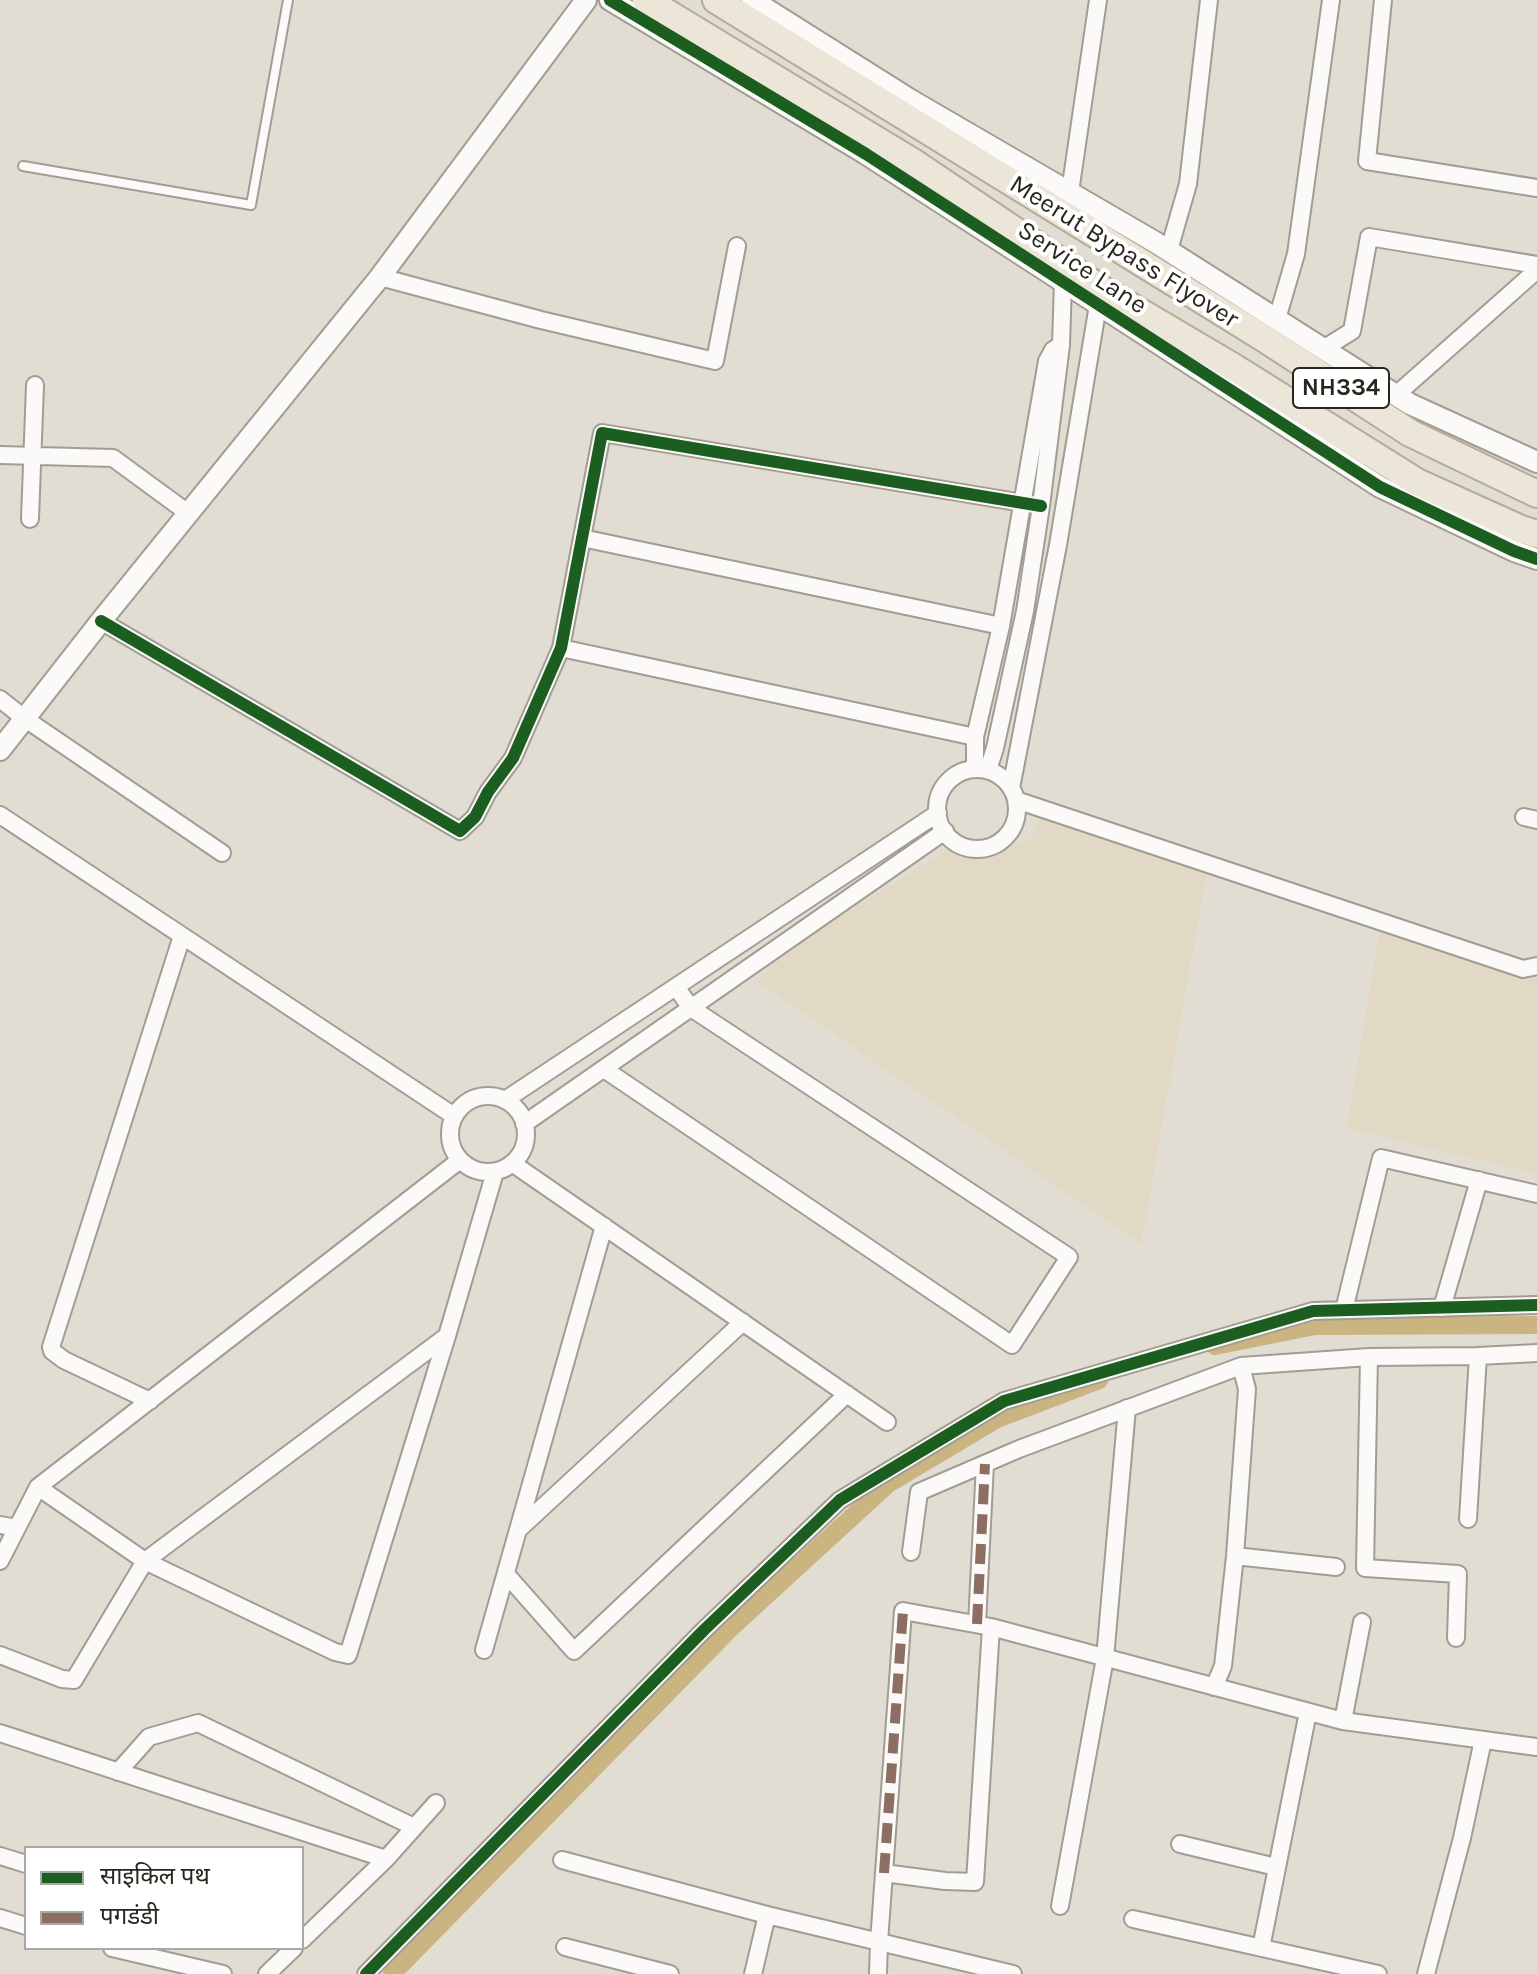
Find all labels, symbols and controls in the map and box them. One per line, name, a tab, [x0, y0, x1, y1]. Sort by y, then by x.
street label: Meerut Bypass Flyover	[1004, 169, 1244, 335]
street label: Service Lane	[1012, 215, 1152, 321]
road number: NH334	[1293, 368, 1389, 408]
legend	[24, 1846, 304, 1950]
text: साइकिल पथ	[100, 1862, 210, 1890]
text: पगडंडी	[100, 1902, 159, 1930]

